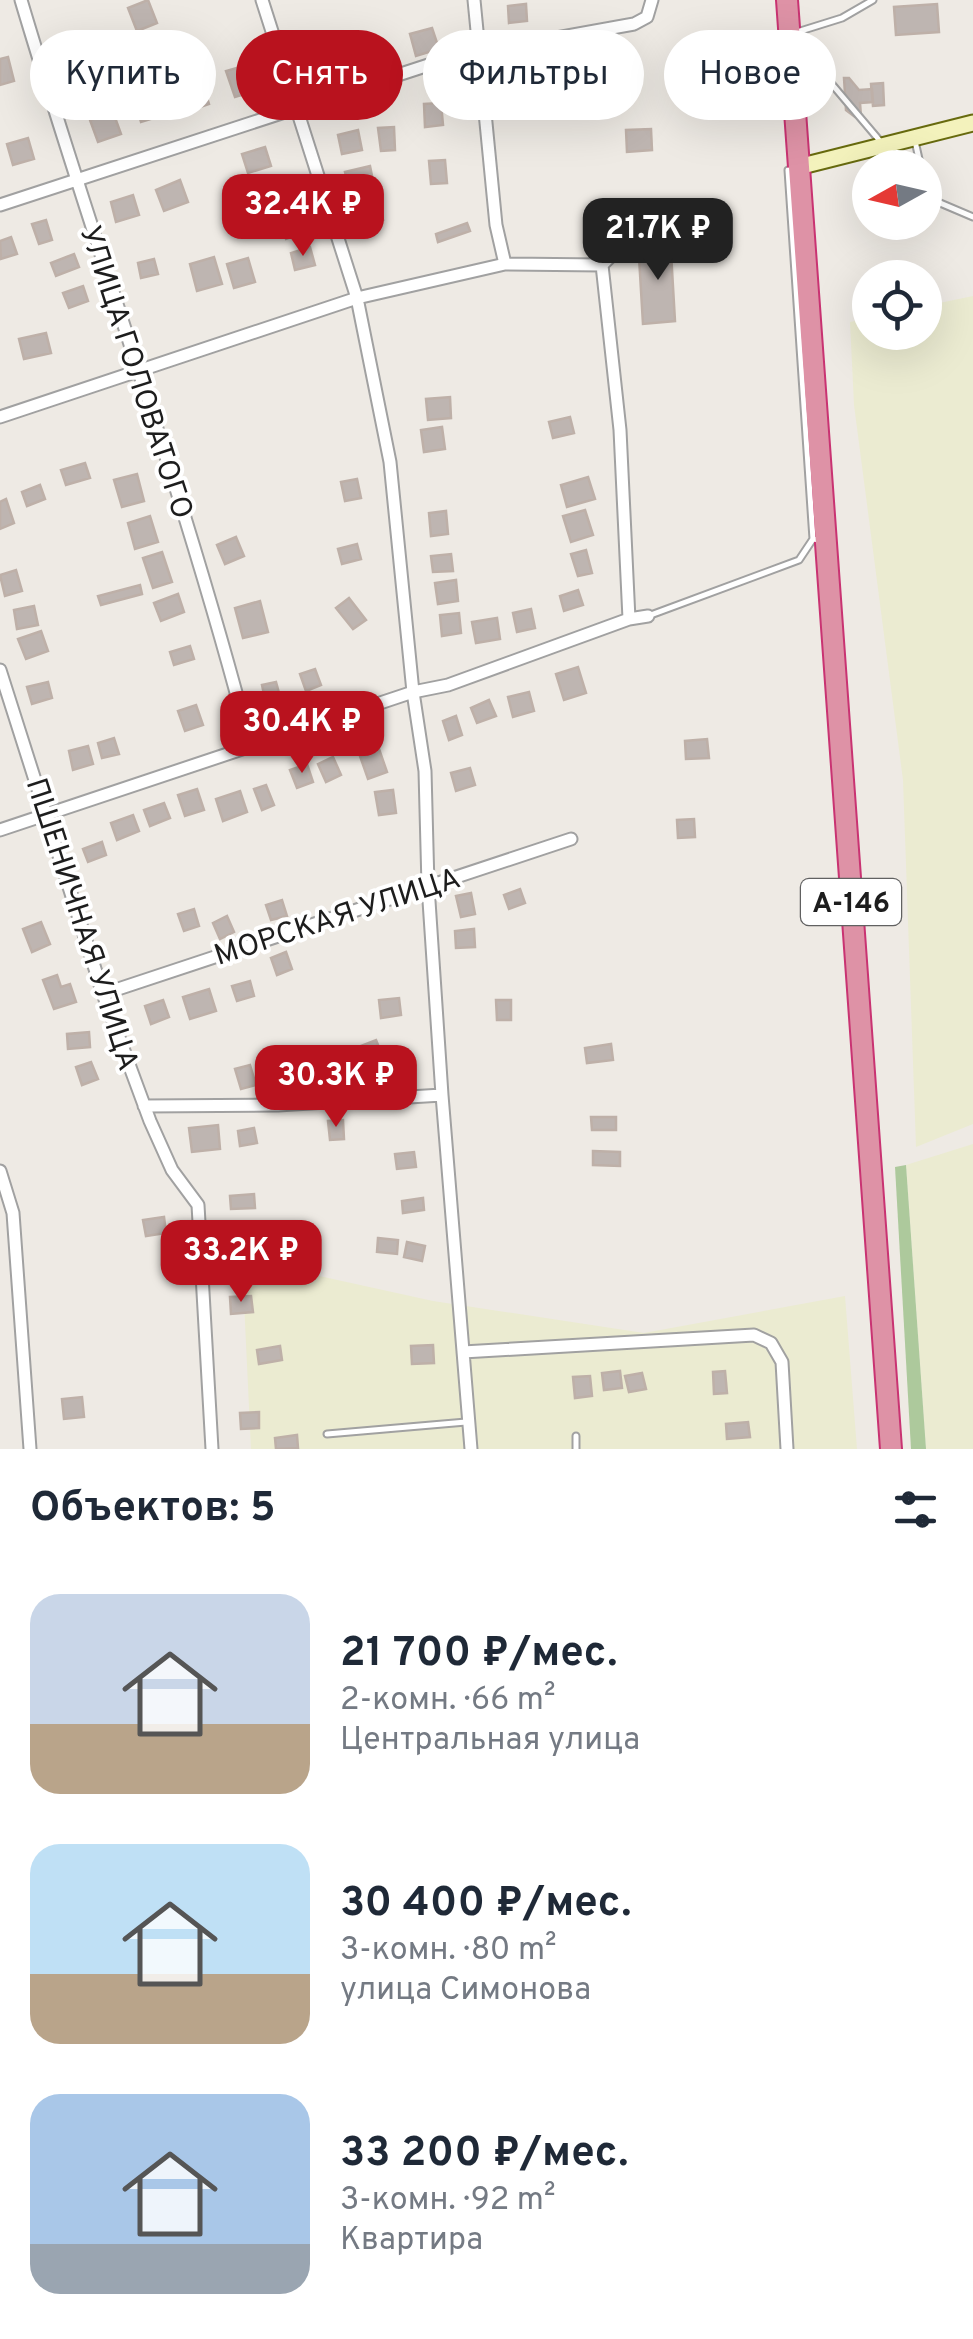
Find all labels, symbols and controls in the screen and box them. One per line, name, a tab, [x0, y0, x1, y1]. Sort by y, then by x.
chip: Купить	[30, 30, 216, 120]
chip: Снять	[236, 30, 403, 120]
chip: Фильтры	[423, 30, 644, 120]
chip: Новое	[664, 30, 836, 120]
north arrow	[852, 150, 942, 240]
map controls	[852, 150, 942, 350]
pin: 32.4K ₽	[211, 174, 395, 259]
text: 32.4K ₽	[244, 186, 362, 226]
pin: 21.7K ₽	[566, 198, 750, 283]
text: 21.7K ₽	[605, 210, 711, 250]
street label: УЛИЦА ГОЛОВАТОГО	[70, 222, 199, 524]
button: locate	[852, 260, 942, 350]
pin: 30.4K ₽	[210, 691, 394, 776]
text: 30.4K ₽	[242, 703, 362, 743]
street label: ПШЕНИЧНАЯ УЛИЦА	[16, 774, 145, 1076]
street label: МОРСКАЯ УЛИЦА	[210, 861, 466, 976]
road number: А-146	[801, 879, 901, 925]
pin: 30.3K ₽	[244, 1045, 428, 1130]
text: 30.3K ₽	[277, 1057, 395, 1097]
pin: 33.2K ₽	[149, 1220, 333, 1305]
text: 33.2K ₽	[183, 1232, 299, 1272]
icon: filters	[888, 1482, 943, 1537]
text: Объектов: 5	[30, 1483, 276, 1536]
text: 21 700 ₽/мес.	[340, 1628, 617, 1681]
icon: home	[110, 1634, 230, 1754]
text: 2-комн. · 66 m²	[340, 1681, 556, 1721]
text: Центральная улица	[340, 1721, 640, 1761]
text: 30 400 ₽/мес.	[340, 1878, 631, 1931]
icon: home	[110, 1884, 230, 2004]
text: 3-комн. · 80 m²	[340, 1931, 557, 1971]
text: улица Симонова	[340, 1971, 591, 2011]
text: 33 200 ₽/мес.	[340, 2128, 628, 2181]
icon: home	[110, 2134, 230, 2254]
text: 3-комн. · 92 m²	[340, 2181, 556, 2221]
text: Квартира	[340, 2221, 483, 2261]

